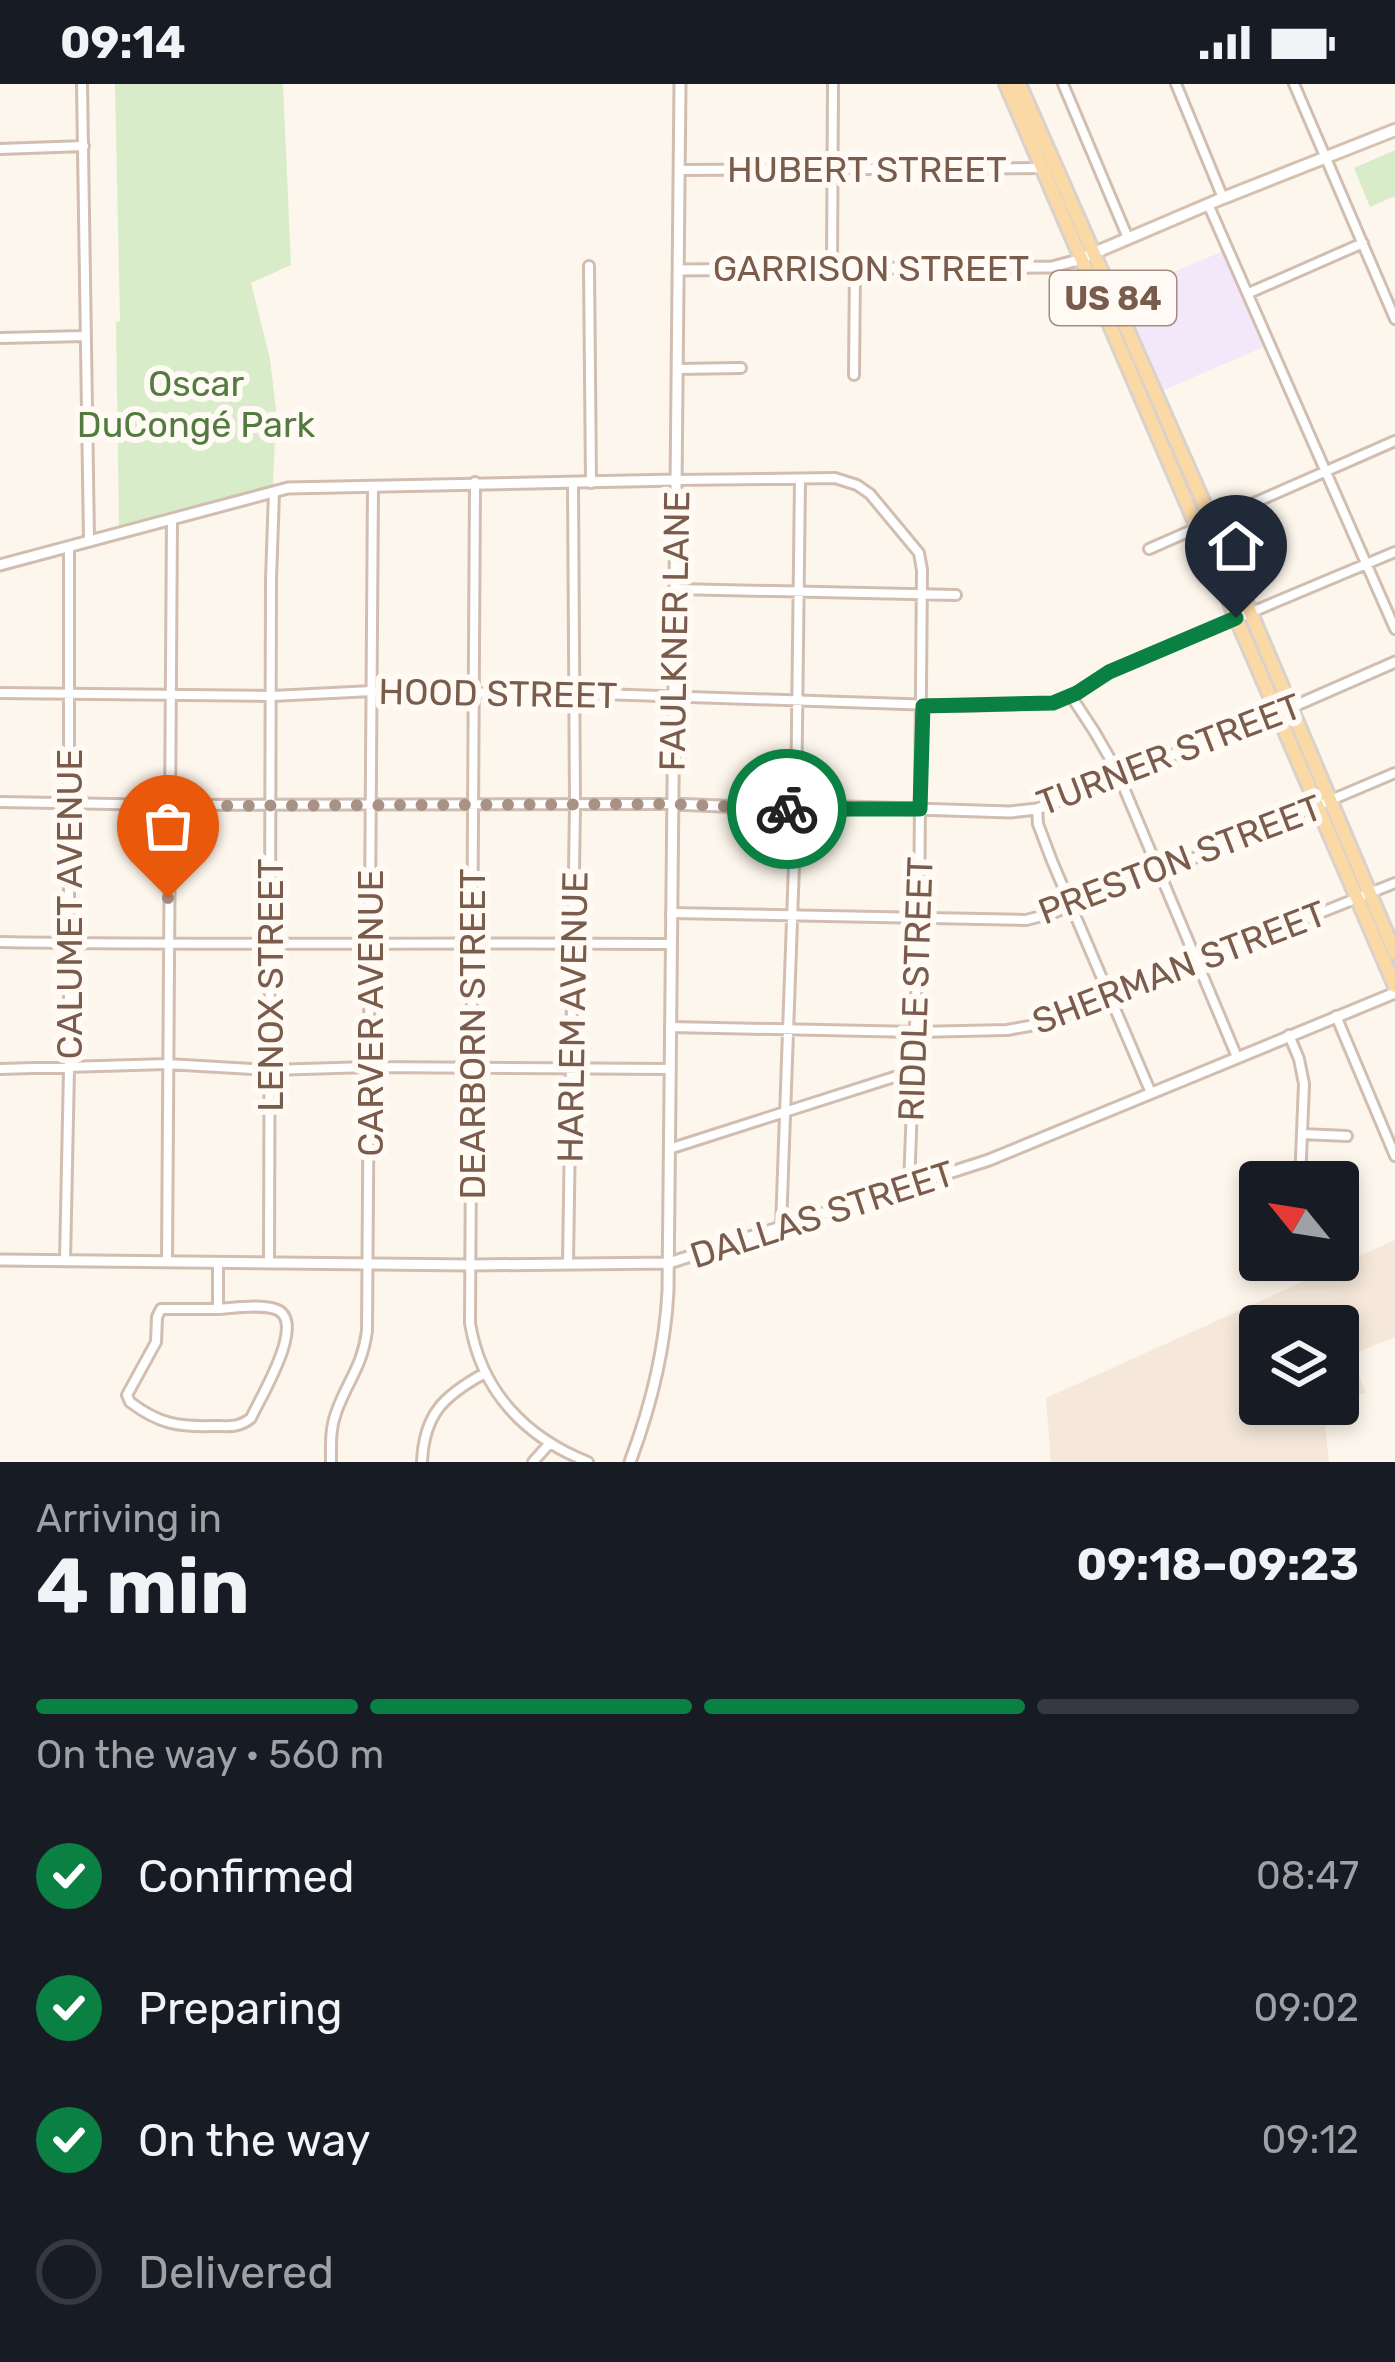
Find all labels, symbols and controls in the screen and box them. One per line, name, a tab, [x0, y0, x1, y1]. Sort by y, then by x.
text: 09:14	[60, 16, 186, 69]
street label: HUBERT STREET	[727, 148, 1007, 191]
street label: GARRISON STREET	[713, 247, 1029, 290]
road number: US 84	[1050, 271, 1176, 325]
park label: Oscar DuCongé Park	[77, 362, 316, 446]
street label: FAULKNER LANE	[651, 490, 698, 772]
pin	[1185, 495, 1287, 618]
icon: home	[1203, 513, 1269, 579]
street label: HOOD STREET	[378, 670, 618, 717]
street label: TURNER STREET	[1031, 684, 1308, 825]
street label: CALUMET AVENUE	[48, 749, 91, 1059]
courier	[727, 749, 847, 869]
pin	[117, 775, 219, 898]
icon: bike	[754, 776, 820, 842]
street label: PRESTON STREET	[1032, 786, 1328, 933]
icon: bag	[135, 793, 201, 859]
street label: RIDDLE STREET	[889, 856, 942, 1122]
street label: LENOX STREET	[249, 858, 292, 1112]
street label: DEARBORN STREET	[451, 868, 494, 1200]
street label: CARVER AVENUE	[349, 869, 392, 1157]
street label: HARLEM AVENUE	[548, 871, 597, 1163]
street label: SHERMAN STREET	[1026, 892, 1332, 1043]
street label: DALLAS STREET	[685, 1152, 960, 1277]
north arrow	[1239, 1161, 1359, 1281]
map controls	[1239, 1161, 1359, 1425]
button: layers	[1239, 1305, 1359, 1425]
text: Arriving in	[36, 1496, 222, 1542]
text: 09:18–09:23	[1077, 1538, 1359, 1591]
text: 4 min	[36, 1540, 250, 1633]
text: On the way · 560 m	[36, 1732, 384, 1778]
icon: check	[36, 1843, 102, 1909]
text: Confirmed	[138, 1850, 355, 1903]
text: 08:47	[1256, 1853, 1359, 1899]
icon: check	[36, 1975, 102, 2041]
text: Preparing	[138, 1982, 343, 2035]
text: 09:02	[1253, 1985, 1359, 2031]
icon: check	[36, 2107, 102, 2173]
text: On the way	[138, 2114, 371, 2167]
text: 09:12	[1262, 2117, 1359, 2163]
text: Delivered	[138, 2246, 334, 2299]

